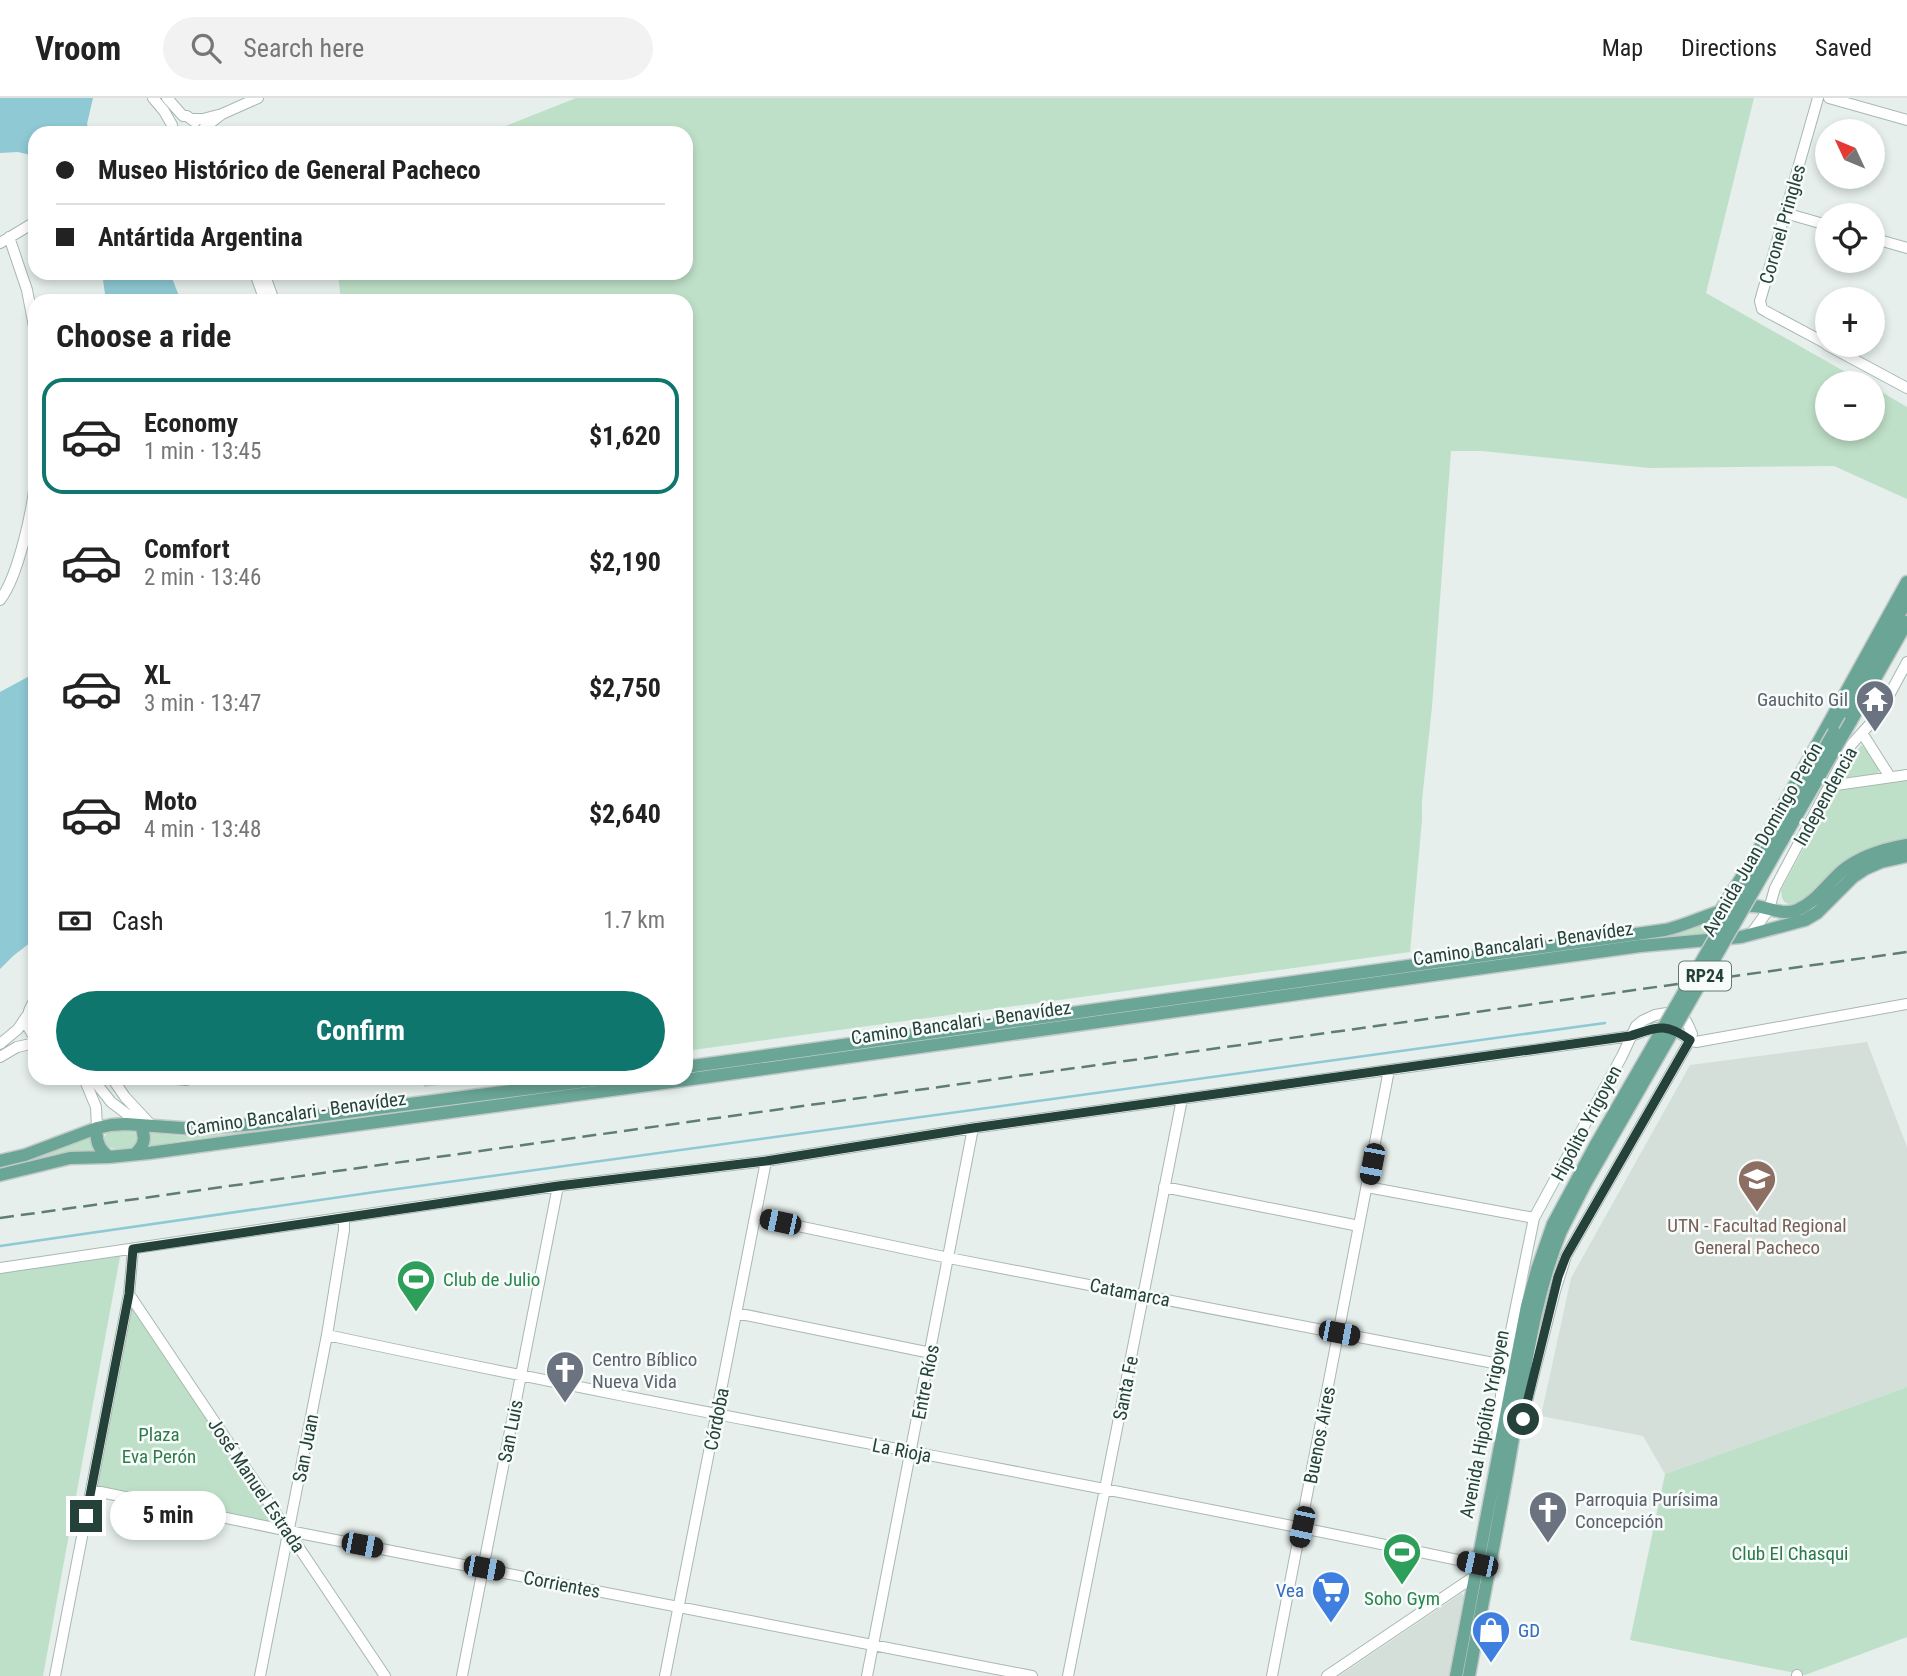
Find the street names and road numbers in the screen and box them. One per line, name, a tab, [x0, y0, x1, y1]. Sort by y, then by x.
street label: Coronel Pringles	[1754, 162, 1811, 287]
street label: Avenida Juan Domingo Perón	[1697, 738, 1827, 940]
street label: Independencia	[1789, 743, 1862, 850]
street label: Camino Bancalari - Benavídez	[1412, 917, 1635, 970]
road number: RP24	[1679, 962, 1731, 990]
street label: Camino Bancalari - Benavídez	[850, 996, 1073, 1049]
street label: Hipólito Yrigoyen	[1546, 1062, 1627, 1185]
street label: Camino Bancalari - Benavídez	[185, 1087, 408, 1140]
street label: Catamarca	[1088, 1273, 1172, 1312]
street label: Avenida Hipólito Yrigoyen	[1455, 1328, 1514, 1520]
street label: Entre Ríos	[907, 1343, 944, 1422]
street label: Santa Fe	[1108, 1354, 1143, 1422]
street label: Buenos Aires	[1299, 1384, 1340, 1486]
street label: Córdoba	[699, 1386, 734, 1452]
street label: San Luis	[493, 1398, 528, 1464]
street label: San Juan	[288, 1412, 323, 1484]
street label: José Manuel Estrada	[203, 1414, 310, 1557]
street label: La Rioja	[870, 1433, 933, 1467]
street label: Corrientes	[522, 1566, 602, 1603]

